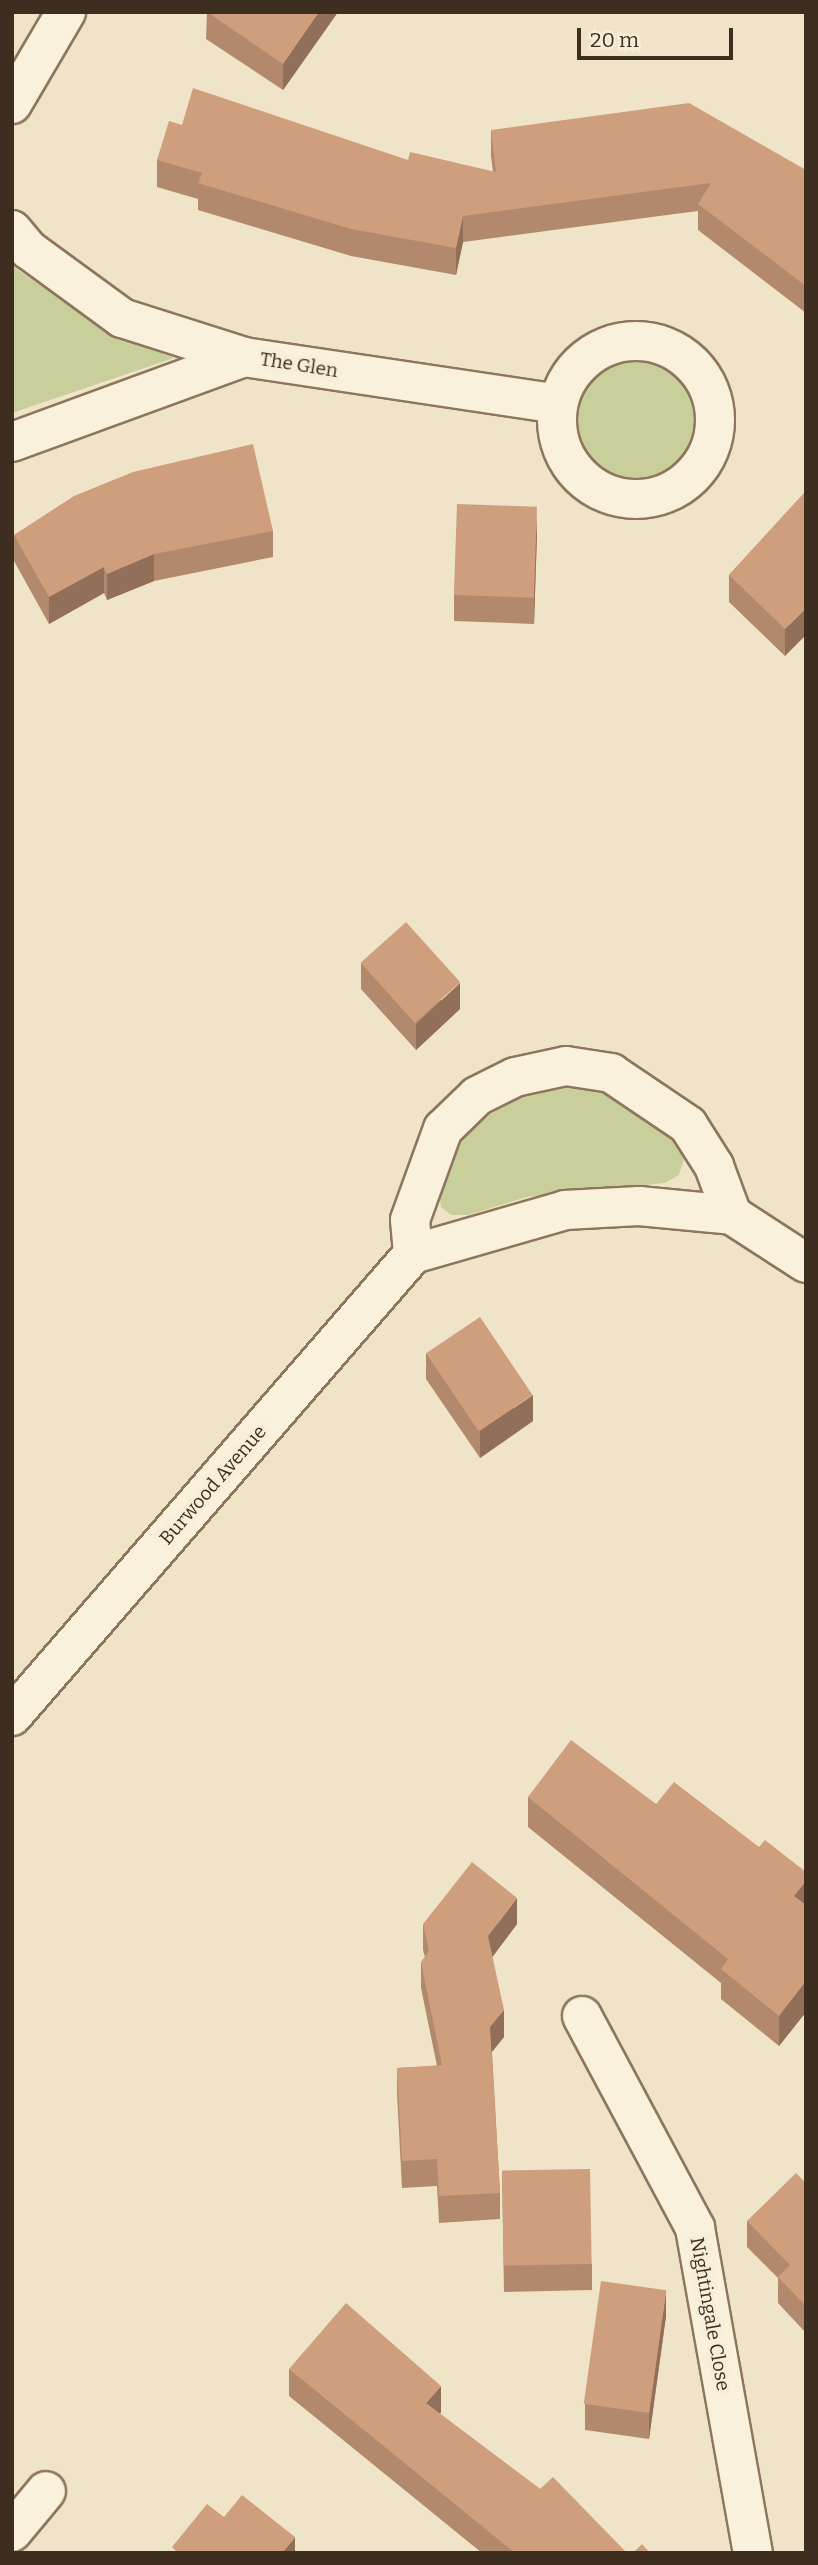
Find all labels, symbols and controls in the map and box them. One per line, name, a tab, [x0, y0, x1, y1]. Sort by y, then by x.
scale bar	[580, 14, 736, 58]
text: 20 m	[590, 27, 639, 53]
street label: The Glen	[258, 348, 340, 382]
street label: Burwood Avenue	[155, 1421, 271, 1549]
street label: Nightingale Close	[685, 2235, 735, 2393]

